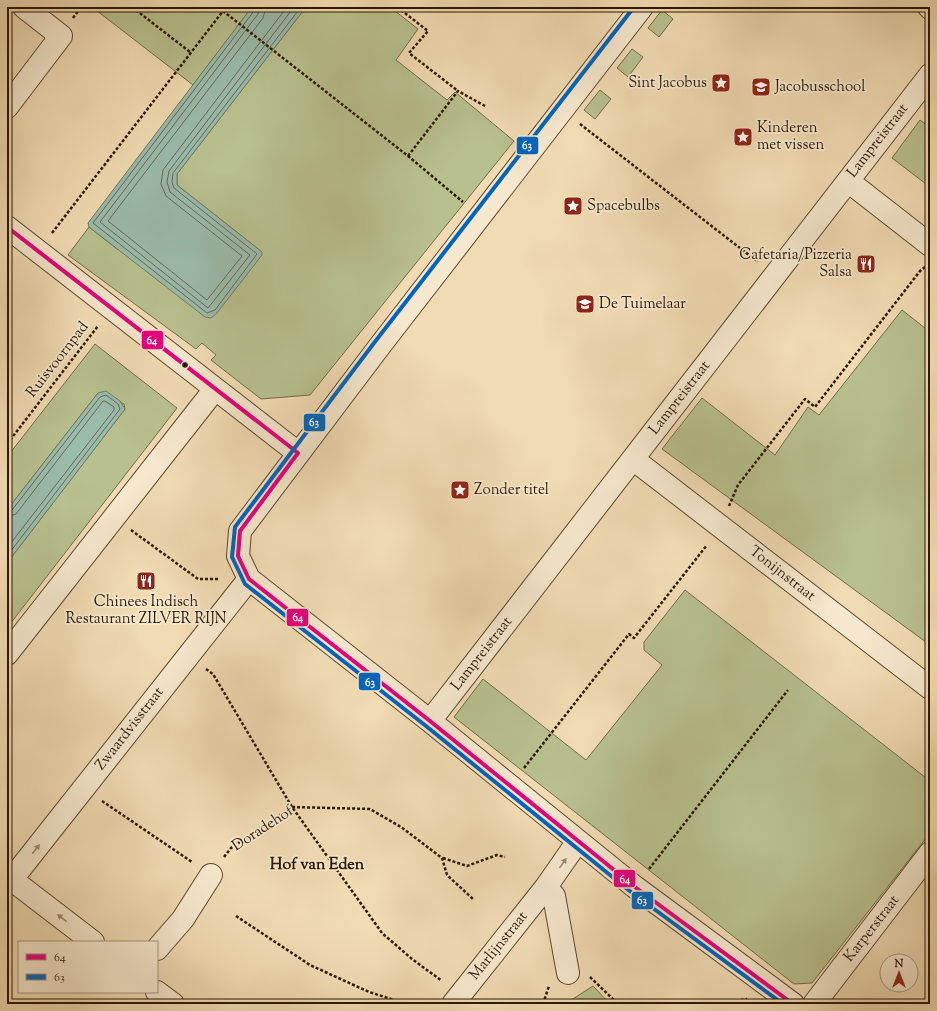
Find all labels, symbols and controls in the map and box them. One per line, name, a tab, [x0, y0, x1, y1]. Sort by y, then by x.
place icon: Sint Jacobus	[710, 72, 732, 94]
place label: Sint Jacobus	[628, 73, 707, 94]
school or university icon: Jacobusschool	[750, 76, 772, 98]
place label: Jacobusschool	[774, 77, 865, 98]
street label: Lampreistraat	[842, 100, 914, 182]
place label: Kinderen met vissen	[757, 118, 824, 156]
place icon: Kinderen met vissen	[732, 126, 754, 148]
line badge: 63	[516, 136, 539, 155]
text: 63	[522, 138, 533, 154]
place icon: Spacebulbs	[562, 195, 584, 217]
place label: Spacebulbs	[587, 196, 660, 217]
place label: Cafetaria/Pizzeria Salsa	[739, 245, 852, 283]
restaurant icon: Cafetaria/Pizzeria Salsa	[855, 253, 877, 275]
school or university icon: De Tuimelaar	[574, 293, 596, 315]
place label: De Tuimelaar	[599, 294, 686, 315]
street label: Ruisvoornpad	[22, 317, 95, 402]
line badge: 64	[141, 330, 164, 350]
text: 64	[147, 333, 158, 349]
street label: Lampreistraat	[644, 357, 716, 439]
unlabelled marker	[180, 360, 190, 370]
line badge: 63	[303, 413, 326, 432]
text: 63	[309, 415, 320, 431]
place icon: Zonder titel	[449, 479, 471, 501]
place label: Zonder titel	[474, 480, 549, 501]
street label: Tonijnstraat	[744, 541, 820, 607]
restaurant icon: Chinees Indisch Restaurant ZILVER RIJN	[135, 570, 157, 592]
place label: Chinees Indisch Restaurant ZILVER RIJN	[66, 592, 227, 630]
line badge: 64	[286, 608, 309, 627]
text: 64	[293, 610, 304, 626]
street label: Lampreistraat	[446, 613, 518, 695]
line badge: 63	[358, 672, 381, 691]
text: 63	[365, 675, 376, 691]
street label: Zwaardvisstraat	[91, 683, 169, 775]
street label: Doradehof	[228, 801, 299, 857]
one-way arrow	[31, 843, 40, 854]
district label: Hof van Eden	[270, 854, 365, 877]
one-way arrow	[559, 858, 567, 868]
line badge: 64	[613, 869, 636, 888]
text: 64	[620, 872, 631, 888]
line badge: 63	[631, 891, 654, 910]
street label: Karperstraat	[839, 891, 905, 967]
text: 63	[637, 893, 648, 909]
street label: Marlijnstraat	[465, 907, 533, 985]
one-way arrow	[56, 914, 67, 922]
legend	[18, 941, 158, 993]
text: 64	[54, 949, 66, 967]
north arrow	[879, 953, 919, 993]
text: N	[894, 956, 904, 972]
text: 63	[54, 969, 65, 987]

